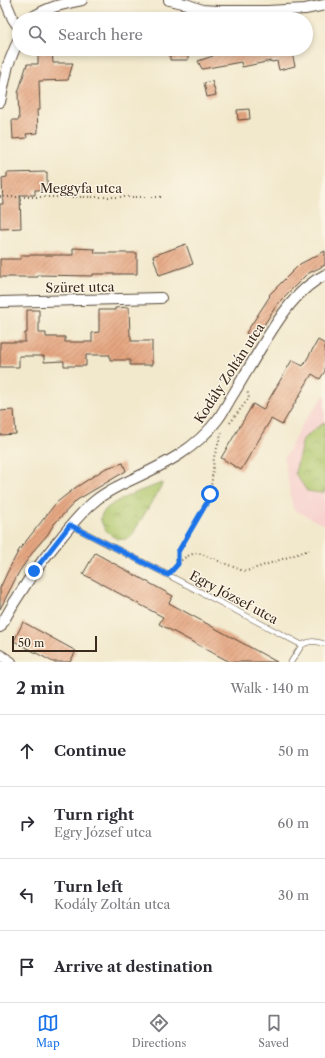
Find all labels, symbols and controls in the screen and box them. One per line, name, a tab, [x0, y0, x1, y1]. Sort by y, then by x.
search box	[12, 12, 313, 56]
icon: search	[26, 23, 48, 45]
text: Search here	[58, 25, 143, 44]
street label: Meggyfa utca	[40, 180, 122, 196]
street label: Szüret utca	[45, 278, 115, 296]
street label: Kodály Zoltán utca	[191, 320, 267, 426]
route start	[201, 485, 219, 503]
route end	[25, 562, 43, 580]
street label: Egry József utca	[187, 567, 281, 627]
scale bar	[12, 634, 97, 653]
text: 50 m	[18, 636, 44, 650]
text: 2 min	[16, 678, 65, 698]
text: Walk · 140 m	[231, 680, 309, 696]
icon: ahead	[16, 740, 38, 762]
text: Continue	[54, 741, 126, 760]
text: 50 m	[278, 743, 309, 759]
text: Turn right	[54, 805, 134, 824]
icon: right	[16, 812, 38, 834]
text: 60 m	[278, 815, 309, 831]
text: Egry József utca	[54, 824, 152, 840]
text: Turn left	[54, 877, 123, 896]
icon: left	[16, 884, 38, 906]
text: 30 m	[278, 887, 309, 903]
text: Kodály Zoltán utca	[54, 896, 170, 912]
icon: arrive	[16, 956, 38, 978]
text: Arrive at destination	[54, 957, 213, 976]
tab: Map	[36, 1012, 60, 1050]
tab: Directions	[132, 1012, 186, 1050]
tab: Saved	[258, 1012, 289, 1050]

